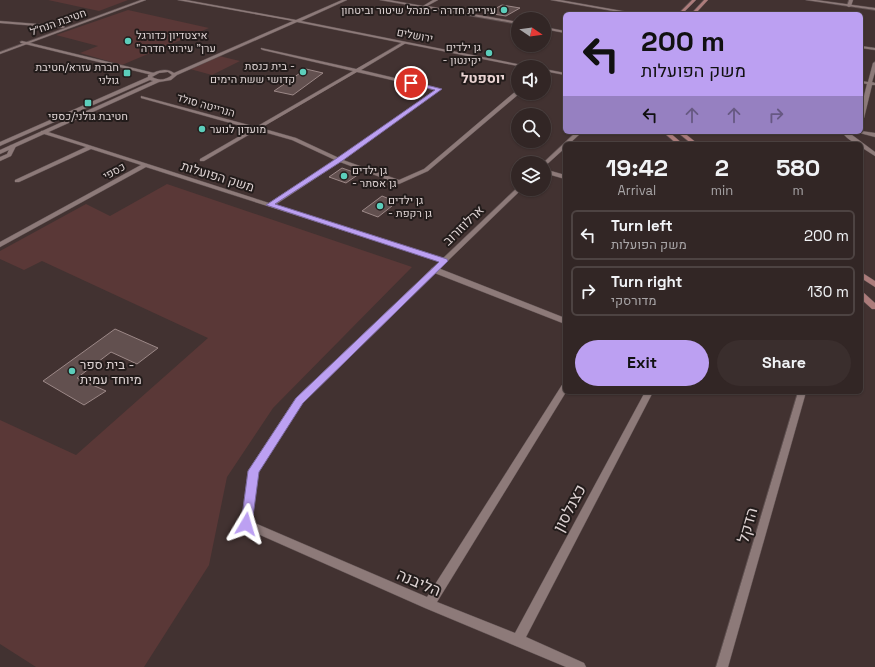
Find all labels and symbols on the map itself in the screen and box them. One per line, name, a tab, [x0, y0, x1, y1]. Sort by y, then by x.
place label: עיריית חדרה - מנהל שיטור וביטחון	[341, 3, 496, 17]
street label: חטיבת הנח״ל	[28, 5, 88, 39]
marker: עיריית חדרה - מנהל שיטור וביטחון	[499, 5, 509, 15]
north arrow	[511, 12, 551, 52]
street label: ירושלים	[396, 25, 434, 45]
place label: איצטדיון כדורגל "ערן" עירוני חדרה	[136, 28, 216, 55]
marker: איצטדיון כדורגל "ערן" עירוני חדרה	[123, 36, 133, 46]
place label: גן ילדים - יקינטון	[443, 40, 481, 67]
marker: גן ילדים - יקינטון	[484, 48, 494, 58]
place label: בית כנסת - קדושי ששת הימים	[210, 59, 295, 86]
place label: חברת עזרא/חטיבת גולני	[35, 60, 119, 87]
pin	[394, 66, 428, 100]
marker: בית כנסת - קדושי ששת הימים	[298, 67, 308, 77]
marker: חברת עזרא/חטיבת גולני	[122, 68, 132, 78]
district label: יוספטל	[461, 69, 505, 87]
street label: הנרייטה סולד	[175, 90, 237, 120]
marker: חטיבת גולני/כספי	[83, 98, 93, 108]
place label: חטיבת גולני/כספי	[48, 109, 128, 123]
place label: מועדון לנוער	[210, 122, 266, 136]
marker: מועדון לנוער	[197, 124, 207, 134]
street label: משק הפועלות	[179, 157, 257, 196]
street label: כספי	[100, 159, 128, 183]
place label: גן ילדים - גן אסתר	[352, 163, 396, 190]
marker: גן ילדים - גן אסתר	[339, 171, 349, 181]
place label: גן ילדים - גן רקפת	[388, 193, 432, 220]
marker: גן ילדים - גן רקפת	[375, 201, 385, 211]
street label: ארלוזורוב	[439, 202, 487, 249]
place label: בית ספר - מיוחד עמית	[80, 356, 142, 388]
marker: בית ספר - מיוחד עמית	[67, 366, 77, 376]
street label: כצנלסון	[548, 481, 591, 536]
position arrow	[225, 503, 267, 545]
street label: הדקל	[732, 505, 763, 545]
street label: הליבנה	[393, 564, 444, 601]

